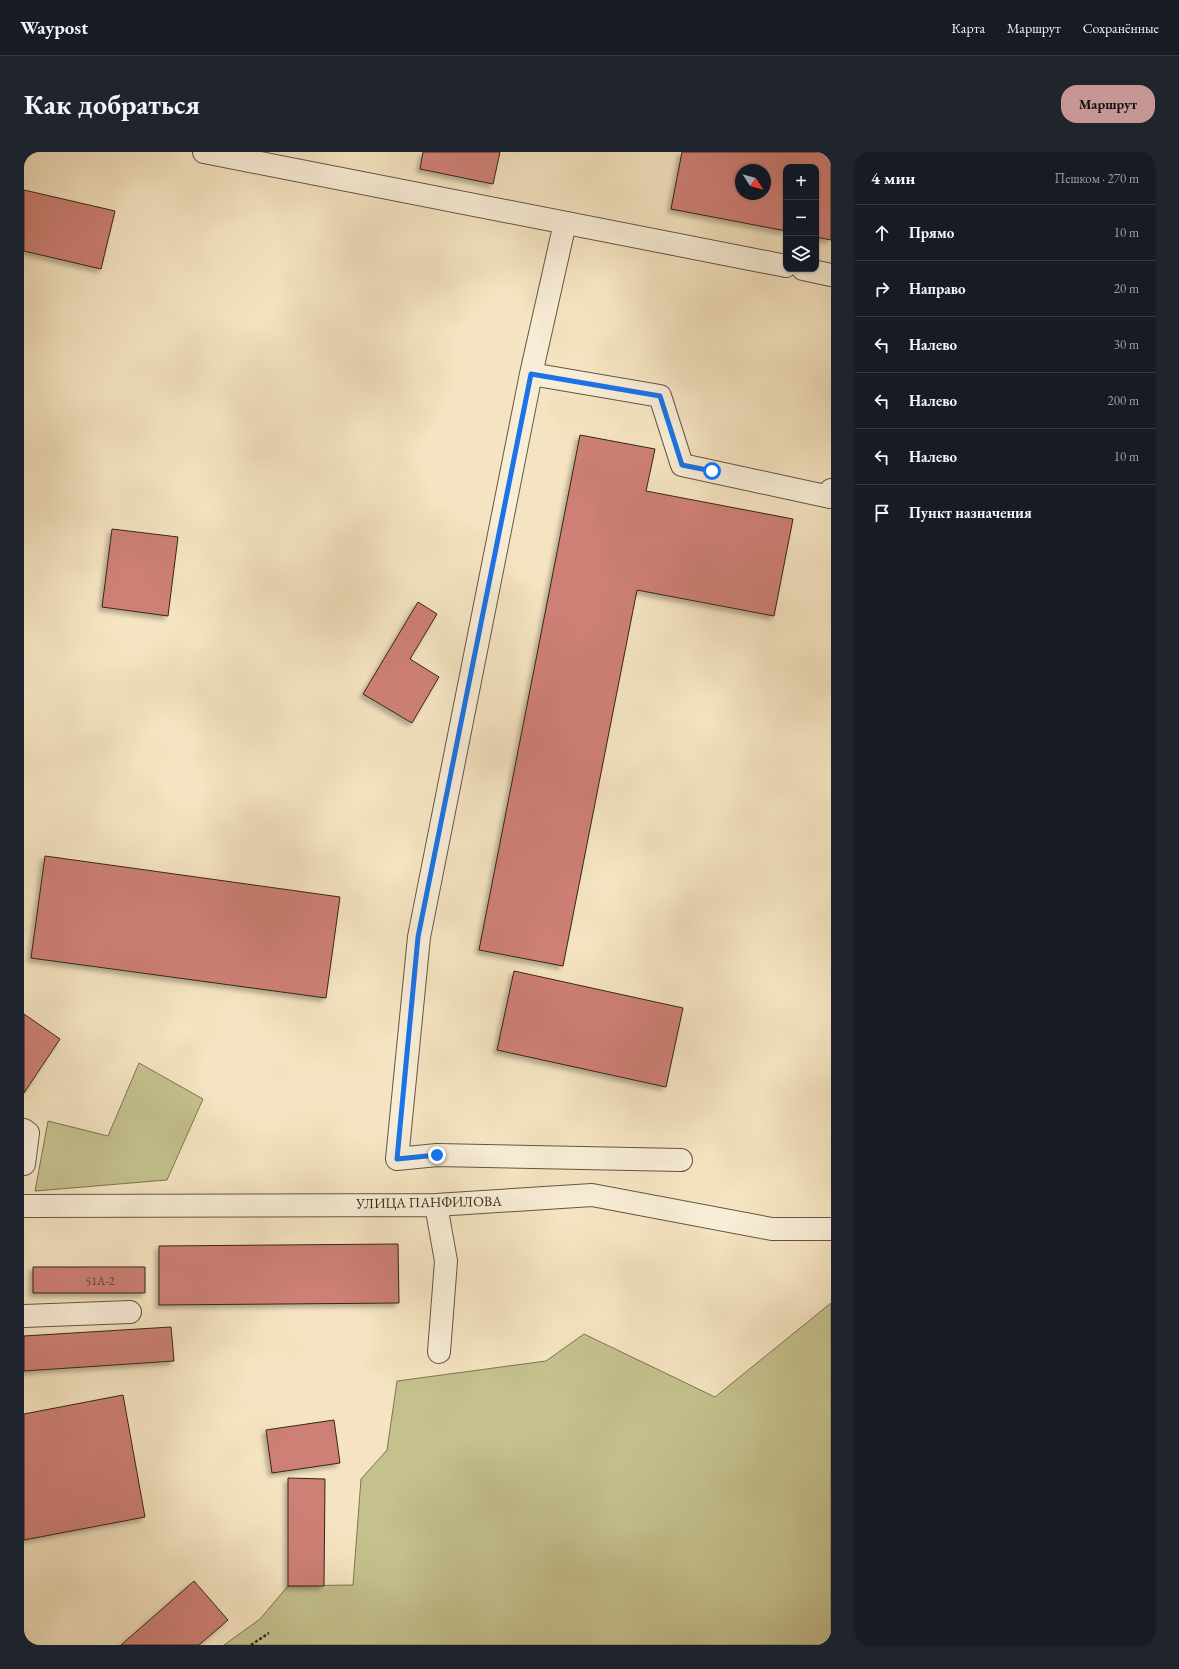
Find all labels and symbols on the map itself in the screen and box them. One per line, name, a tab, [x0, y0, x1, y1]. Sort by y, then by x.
north arrow	[735, 164, 771, 200]
route start	[703, 462, 721, 480]
route end	[428, 1146, 446, 1164]
street label: УЛИЦА ПАНФИЛОВА	[355, 1192, 502, 1212]
house number: 51А-2	[86, 1273, 115, 1289]

